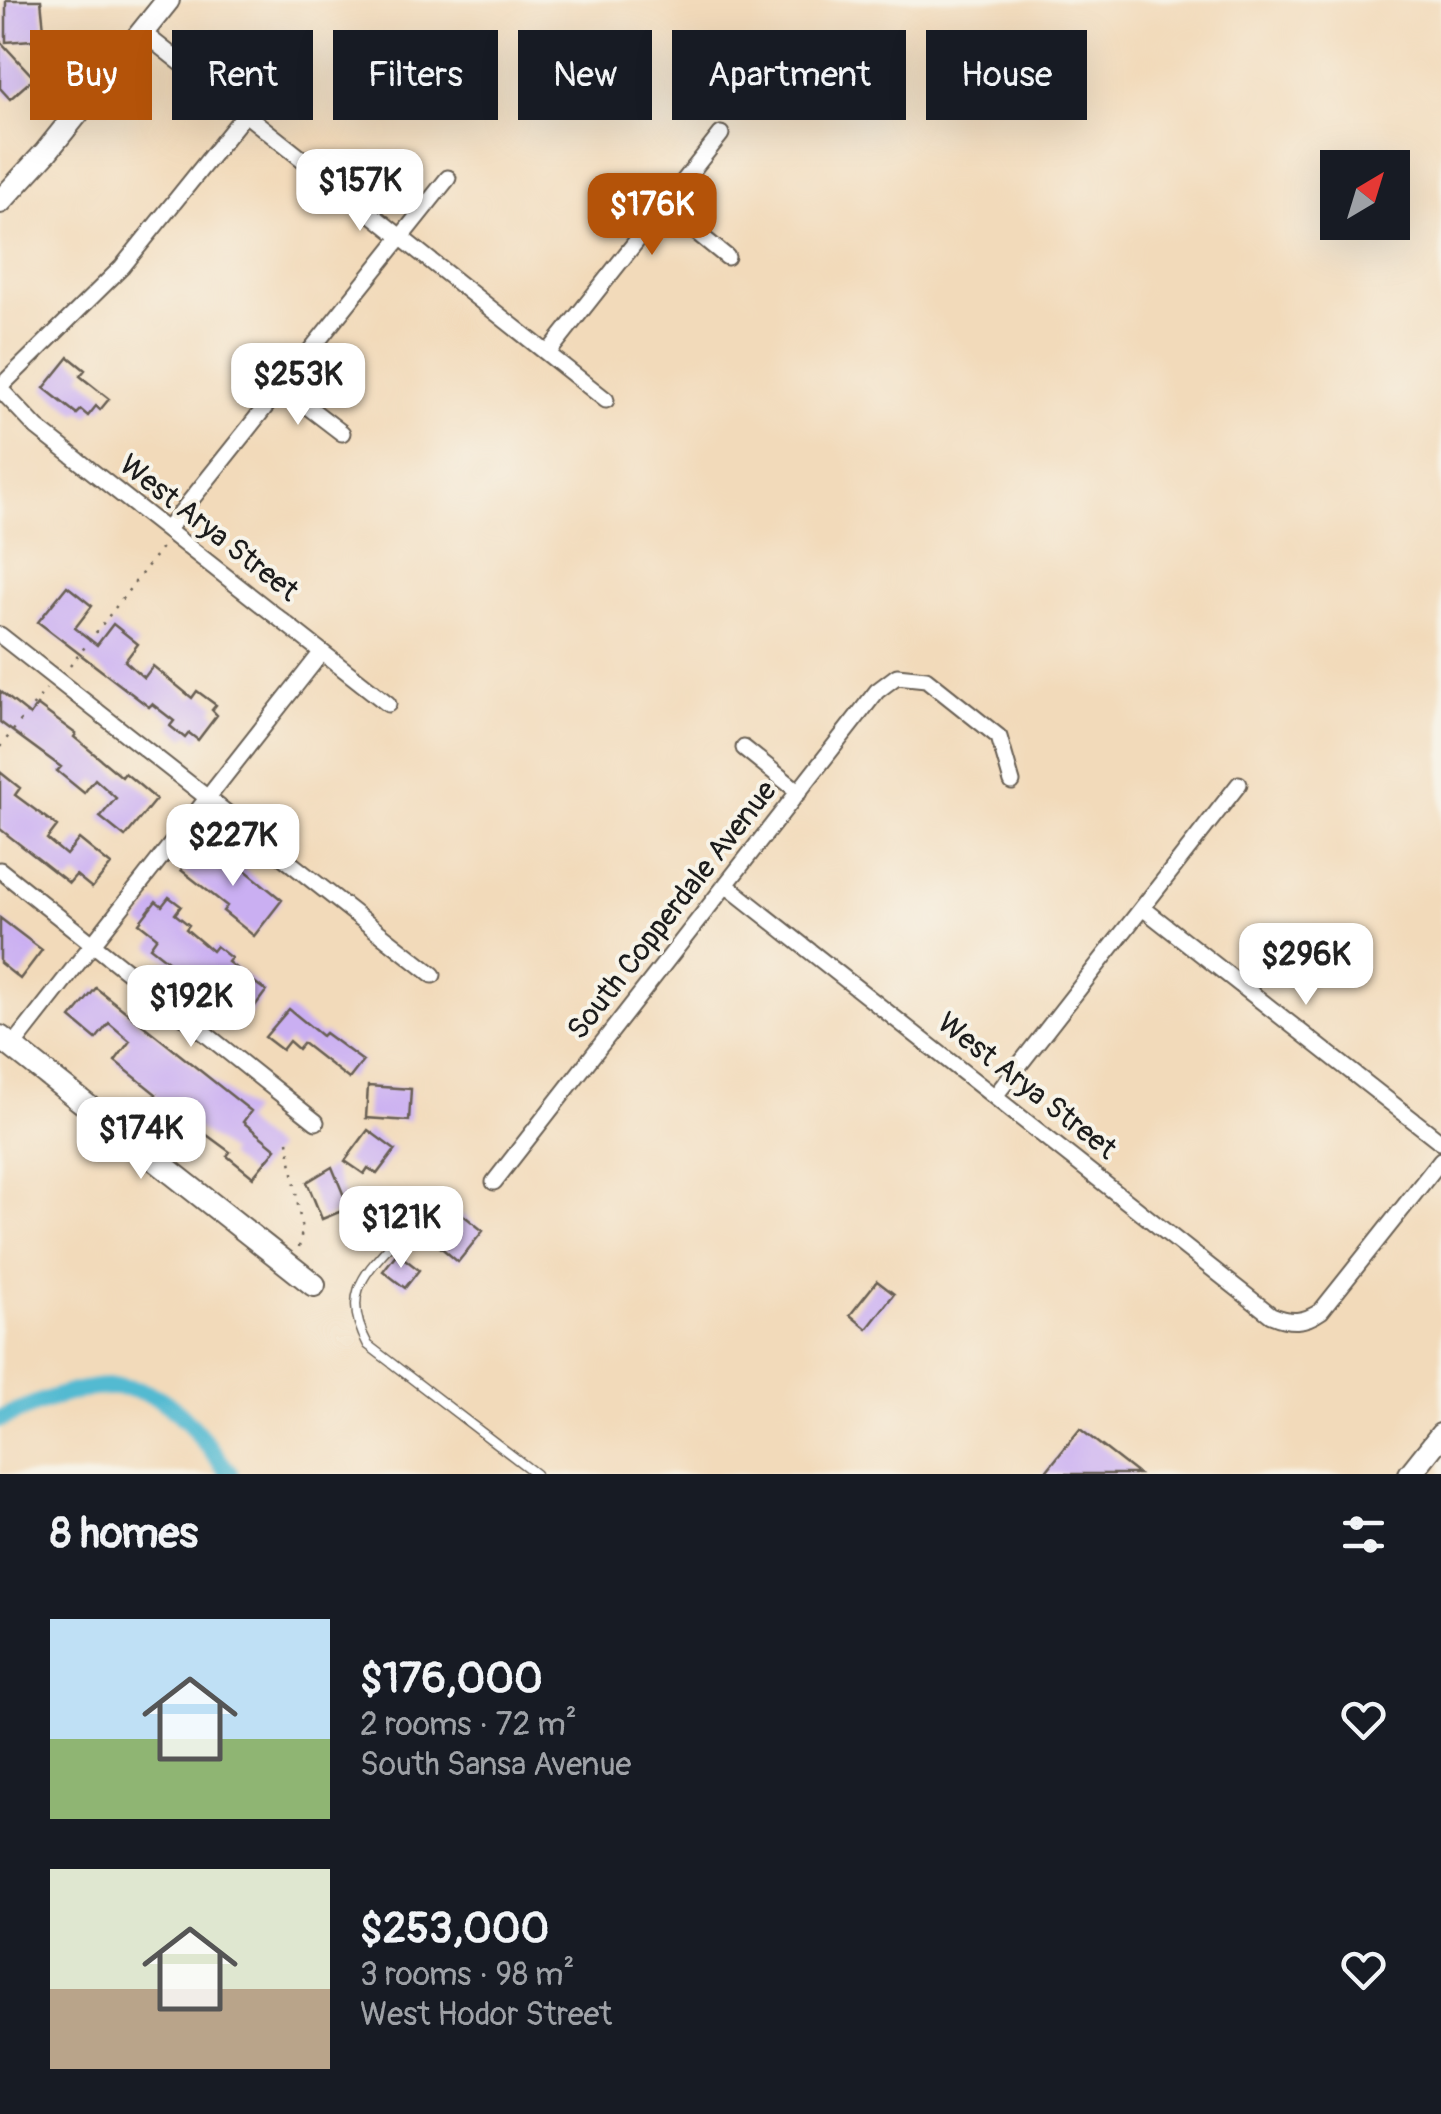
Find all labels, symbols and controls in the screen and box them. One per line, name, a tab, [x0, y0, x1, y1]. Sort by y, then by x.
chip: Buy	[30, 30, 152, 120]
chip: Rent	[172, 30, 313, 120]
chip: Filters	[333, 30, 498, 120]
chip: New	[518, 30, 652, 120]
chip: Apartment	[672, 30, 906, 120]
chip: House	[926, 30, 1087, 120]
pin: $157K	[290, 149, 430, 234]
north arrow	[1320, 150, 1410, 240]
map controls	[1320, 150, 1410, 240]
text: $157K	[318, 161, 402, 201]
pin: $176K	[582, 173, 722, 258]
text: $176K	[610, 185, 694, 225]
pin: $253K	[228, 343, 368, 428]
text: $253K	[253, 355, 343, 395]
street label: West Arya Street	[112, 447, 307, 610]
street label: South Copperdale Avenue	[559, 773, 785, 1047]
pin: $227K	[163, 804, 303, 889]
text: $227K	[188, 816, 278, 856]
pin: $296K	[1236, 923, 1376, 1008]
text: $296K	[1261, 935, 1351, 975]
pin: $192K	[121, 965, 261, 1050]
text: $192K	[149, 977, 233, 1017]
street label: West Arya Street	[930, 1005, 1125, 1168]
pin: $174K	[71, 1097, 211, 1182]
text: $174K	[99, 1109, 183, 1149]
pin: $121K	[331, 1186, 471, 1271]
text: $121K	[361, 1198, 441, 1238]
icon: filters	[1336, 1507, 1391, 1562]
text: 8 homes	[50, 1508, 198, 1560]
text: $176,000	[360, 1653, 543, 1705]
icon: home	[130, 1659, 250, 1779]
icon: heart	[1336, 1692, 1391, 1747]
text: 2 rooms · 72 m²	[360, 1705, 577, 1745]
text: South Sansa Avenue	[360, 1745, 631, 1785]
text: $253,000	[360, 1903, 549, 1955]
icon: home	[130, 1909, 250, 2029]
icon: heart	[1336, 1942, 1391, 1997]
text: 3 rooms · 98 m²	[360, 1955, 574, 1995]
text: West Hodor Street	[360, 1995, 612, 2035]

